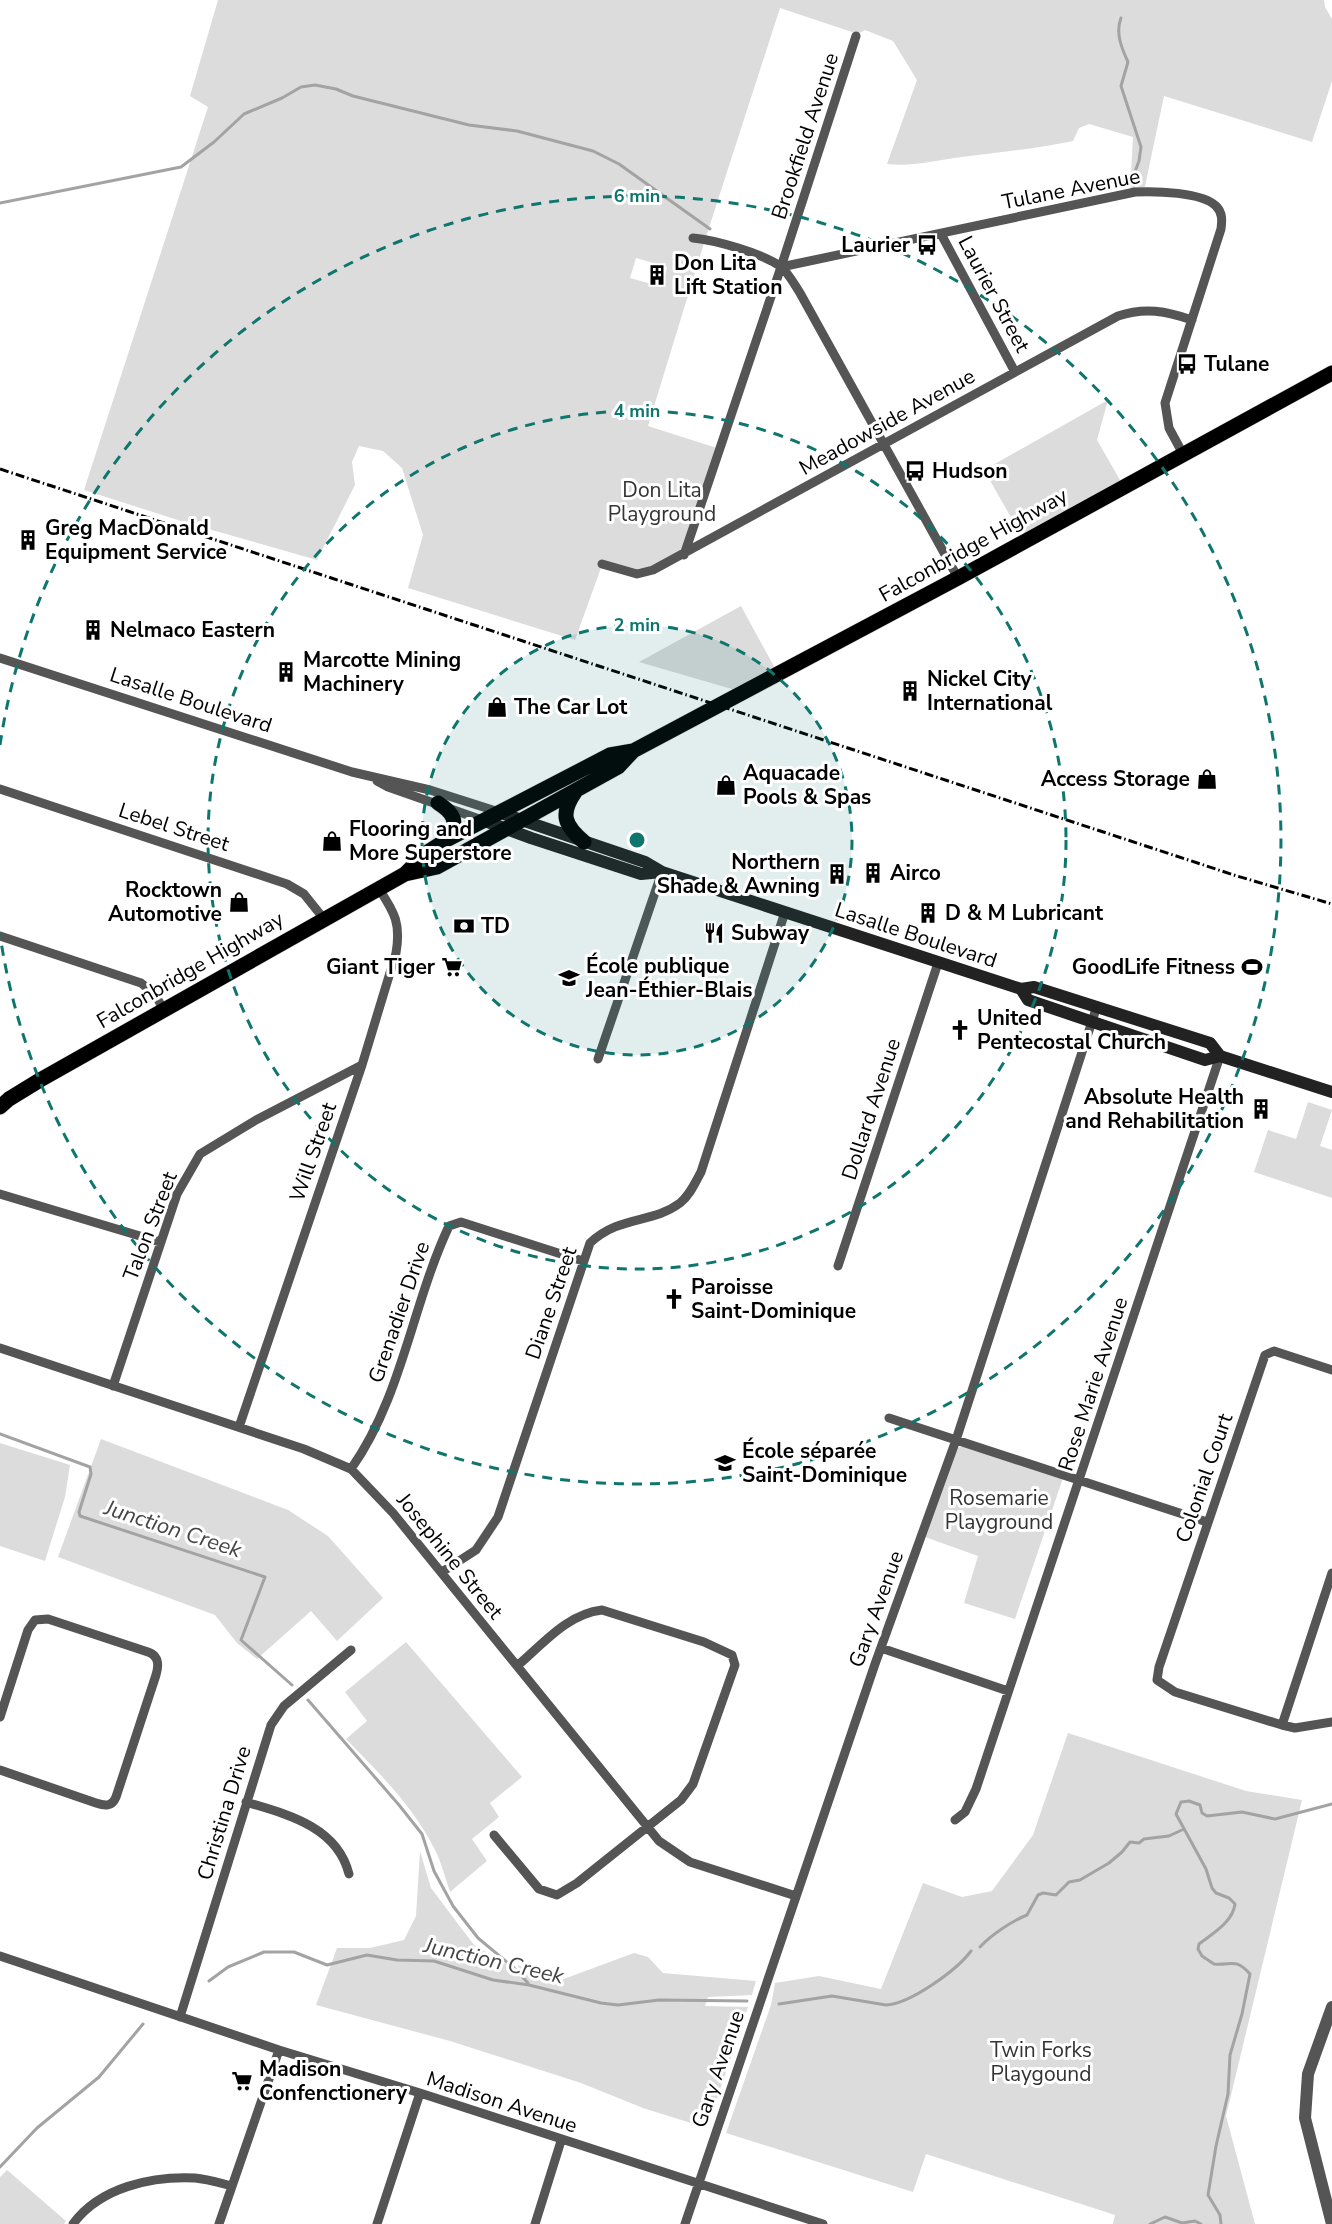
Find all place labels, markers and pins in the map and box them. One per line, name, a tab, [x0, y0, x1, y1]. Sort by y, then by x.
place label: Laurier	[841, 231, 911, 259]
bus stop icon: Laurier	[915, 233, 939, 257]
place label: Don Lita Lift Station	[674, 249, 782, 301]
building icon: Don Lita Lift Station	[645, 263, 669, 287]
place label: Tulane	[1204, 350, 1269, 378]
bus stop icon: Tulane	[1175, 352, 1199, 376]
place label: Hudson	[932, 457, 1008, 485]
bus stop icon: Hudson	[903, 459, 927, 483]
place label: Greg MacDonald Equipment Service	[45, 514, 227, 566]
building icon: Greg MacDonald Equipment Service	[16, 528, 40, 552]
place label: Nelmaco Eastern	[110, 616, 275, 644]
building icon: Nelmaco Eastern	[81, 618, 105, 642]
place label: Marcotte Mining Machinery	[303, 646, 461, 698]
building icon: Marcotte Mining Machinery	[274, 660, 298, 684]
place label: Nickel City International	[927, 665, 1053, 717]
building icon: Nickel City International	[898, 679, 922, 703]
place label: The Car Lot	[514, 693, 628, 721]
shop icon: The Car Lot	[485, 695, 509, 719]
place label: Aquacade Pools & Spas	[743, 759, 871, 811]
place label: Access Storage	[1041, 765, 1190, 793]
shop icon: Access Storage	[1195, 767, 1219, 791]
shop icon: Aquacade Pools & Spas	[714, 773, 738, 797]
place label: Flooring and More Superstore	[349, 815, 512, 867]
shop icon: Flooring and More Superstore	[320, 829, 344, 853]
centre of rings	[627, 830, 647, 850]
place label: Northern Shade & Awning	[657, 848, 820, 900]
place label: Airco	[890, 859, 941, 887]
building icon: Airco	[861, 861, 885, 885]
building icon: Northern Shade & Awning	[825, 862, 849, 886]
place label: Rocktown Automotive	[108, 876, 222, 928]
shop icon: Rocktown Automotive	[227, 890, 251, 914]
place label: D & M Lubricant	[945, 899, 1104, 927]
building icon: D & M Lubricant	[916, 901, 940, 925]
place label: TD	[481, 912, 510, 940]
bank icon: TD	[452, 914, 476, 938]
place label: Subway	[731, 919, 810, 947]
restaurant icon: Subway	[702, 921, 726, 945]
place label: École publique Jean-Éthier-Blais	[585, 952, 752, 1004]
place label: Giant Tiger	[326, 953, 436, 981]
place label: GoodLife Fitness	[1072, 953, 1235, 981]
supermarket icon: Giant Tiger	[440, 955, 464, 979]
sports icon: GoodLife Fitness	[1240, 955, 1264, 979]
school or university icon: École publique Jean-Éthier-Blais	[557, 966, 581, 990]
place label: United Pentecostal Church	[977, 1004, 1166, 1056]
church icon: United Pentecostal Church	[948, 1018, 972, 1042]
place label: Absolute Health and Rehabilitation	[1065, 1083, 1244, 1135]
building icon: Absolute Health and Rehabilitation	[1249, 1097, 1273, 1121]
place label: Paroisse Saint-Dominique	[691, 1273, 856, 1325]
church icon: Paroisse Saint-Dominique	[662, 1287, 686, 1311]
place label: École séparée Saint-Dominique	[742, 1437, 907, 1489]
school or university icon: École séparée Saint-Dominique	[713, 1451, 737, 1475]
place label: Madison Confenctionery	[259, 2055, 408, 2107]
supermarket icon: Madison Confenctionery	[230, 2069, 254, 2093]

